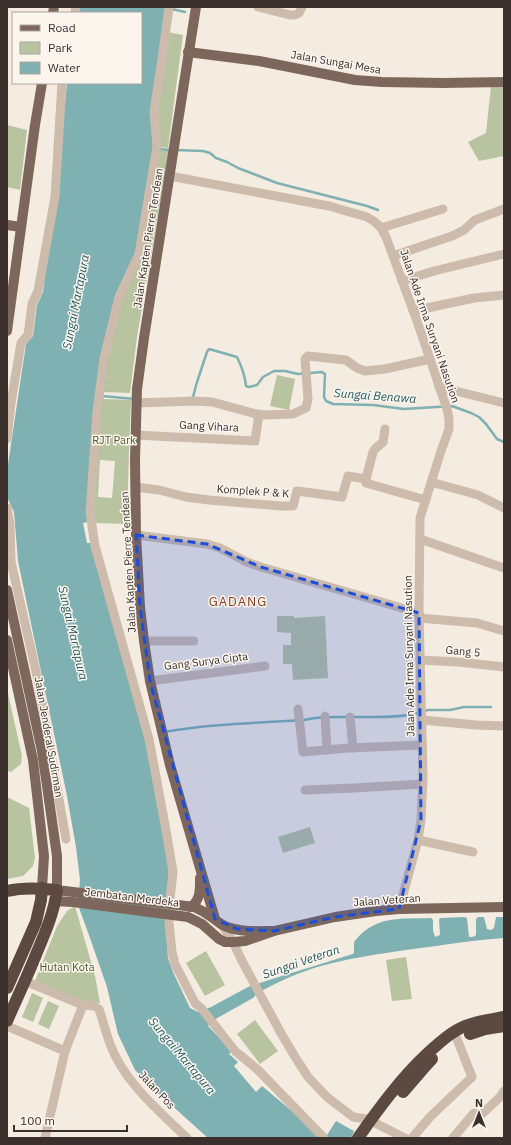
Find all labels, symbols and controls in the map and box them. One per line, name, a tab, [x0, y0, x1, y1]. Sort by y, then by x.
legend	[12, 12, 142, 84]
text: Road	[48, 20, 76, 35]
text: Park	[48, 40, 73, 55]
street label: Jalan Sungai Mesa	[290, 47, 382, 77]
text: Water	[48, 60, 81, 75]
street label: Jalan Kapten Pierre Tendean	[130, 167, 166, 309]
street label: Jalan Ade Irma Suryani Nasution	[397, 247, 463, 405]
water label: Sungai Martapura	[59, 253, 92, 350]
water label: Sungai Benawa	[333, 385, 417, 406]
street label: Gang Vihara	[179, 417, 239, 435]
park label: RJT Park	[92, 433, 136, 447]
street label: Komplek P & K	[216, 481, 290, 501]
street label: Jalan Kapten Pierre Tendean	[117, 491, 139, 633]
street label: Jalan Ade Irma Suryani Nasution	[401, 575, 417, 737]
water label: Sungai Martapura	[55, 584, 92, 681]
district label: GADANG	[209, 593, 267, 610]
street label: Gang 5	[445, 643, 481, 659]
street label: Gang Surya Cipta	[163, 649, 249, 673]
street label: Jalan Jenderal Sudirman	[31, 675, 67, 799]
street label: Jembatan Merdeka	[84, 884, 180, 910]
street label: Jalan Veteran	[353, 891, 421, 909]
water label: Sungai Veteran	[260, 941, 341, 982]
park label: Hutan Kota	[39, 960, 95, 974]
water label: Sungai Martapura	[146, 1014, 219, 1097]
street label: Jalan Pos	[136, 1068, 178, 1112]
north arrow	[459, 1093, 499, 1133]
text: N	[475, 1096, 483, 1110]
scale bar	[14, 1107, 127, 1133]
text: 100 m	[20, 1113, 55, 1128]

